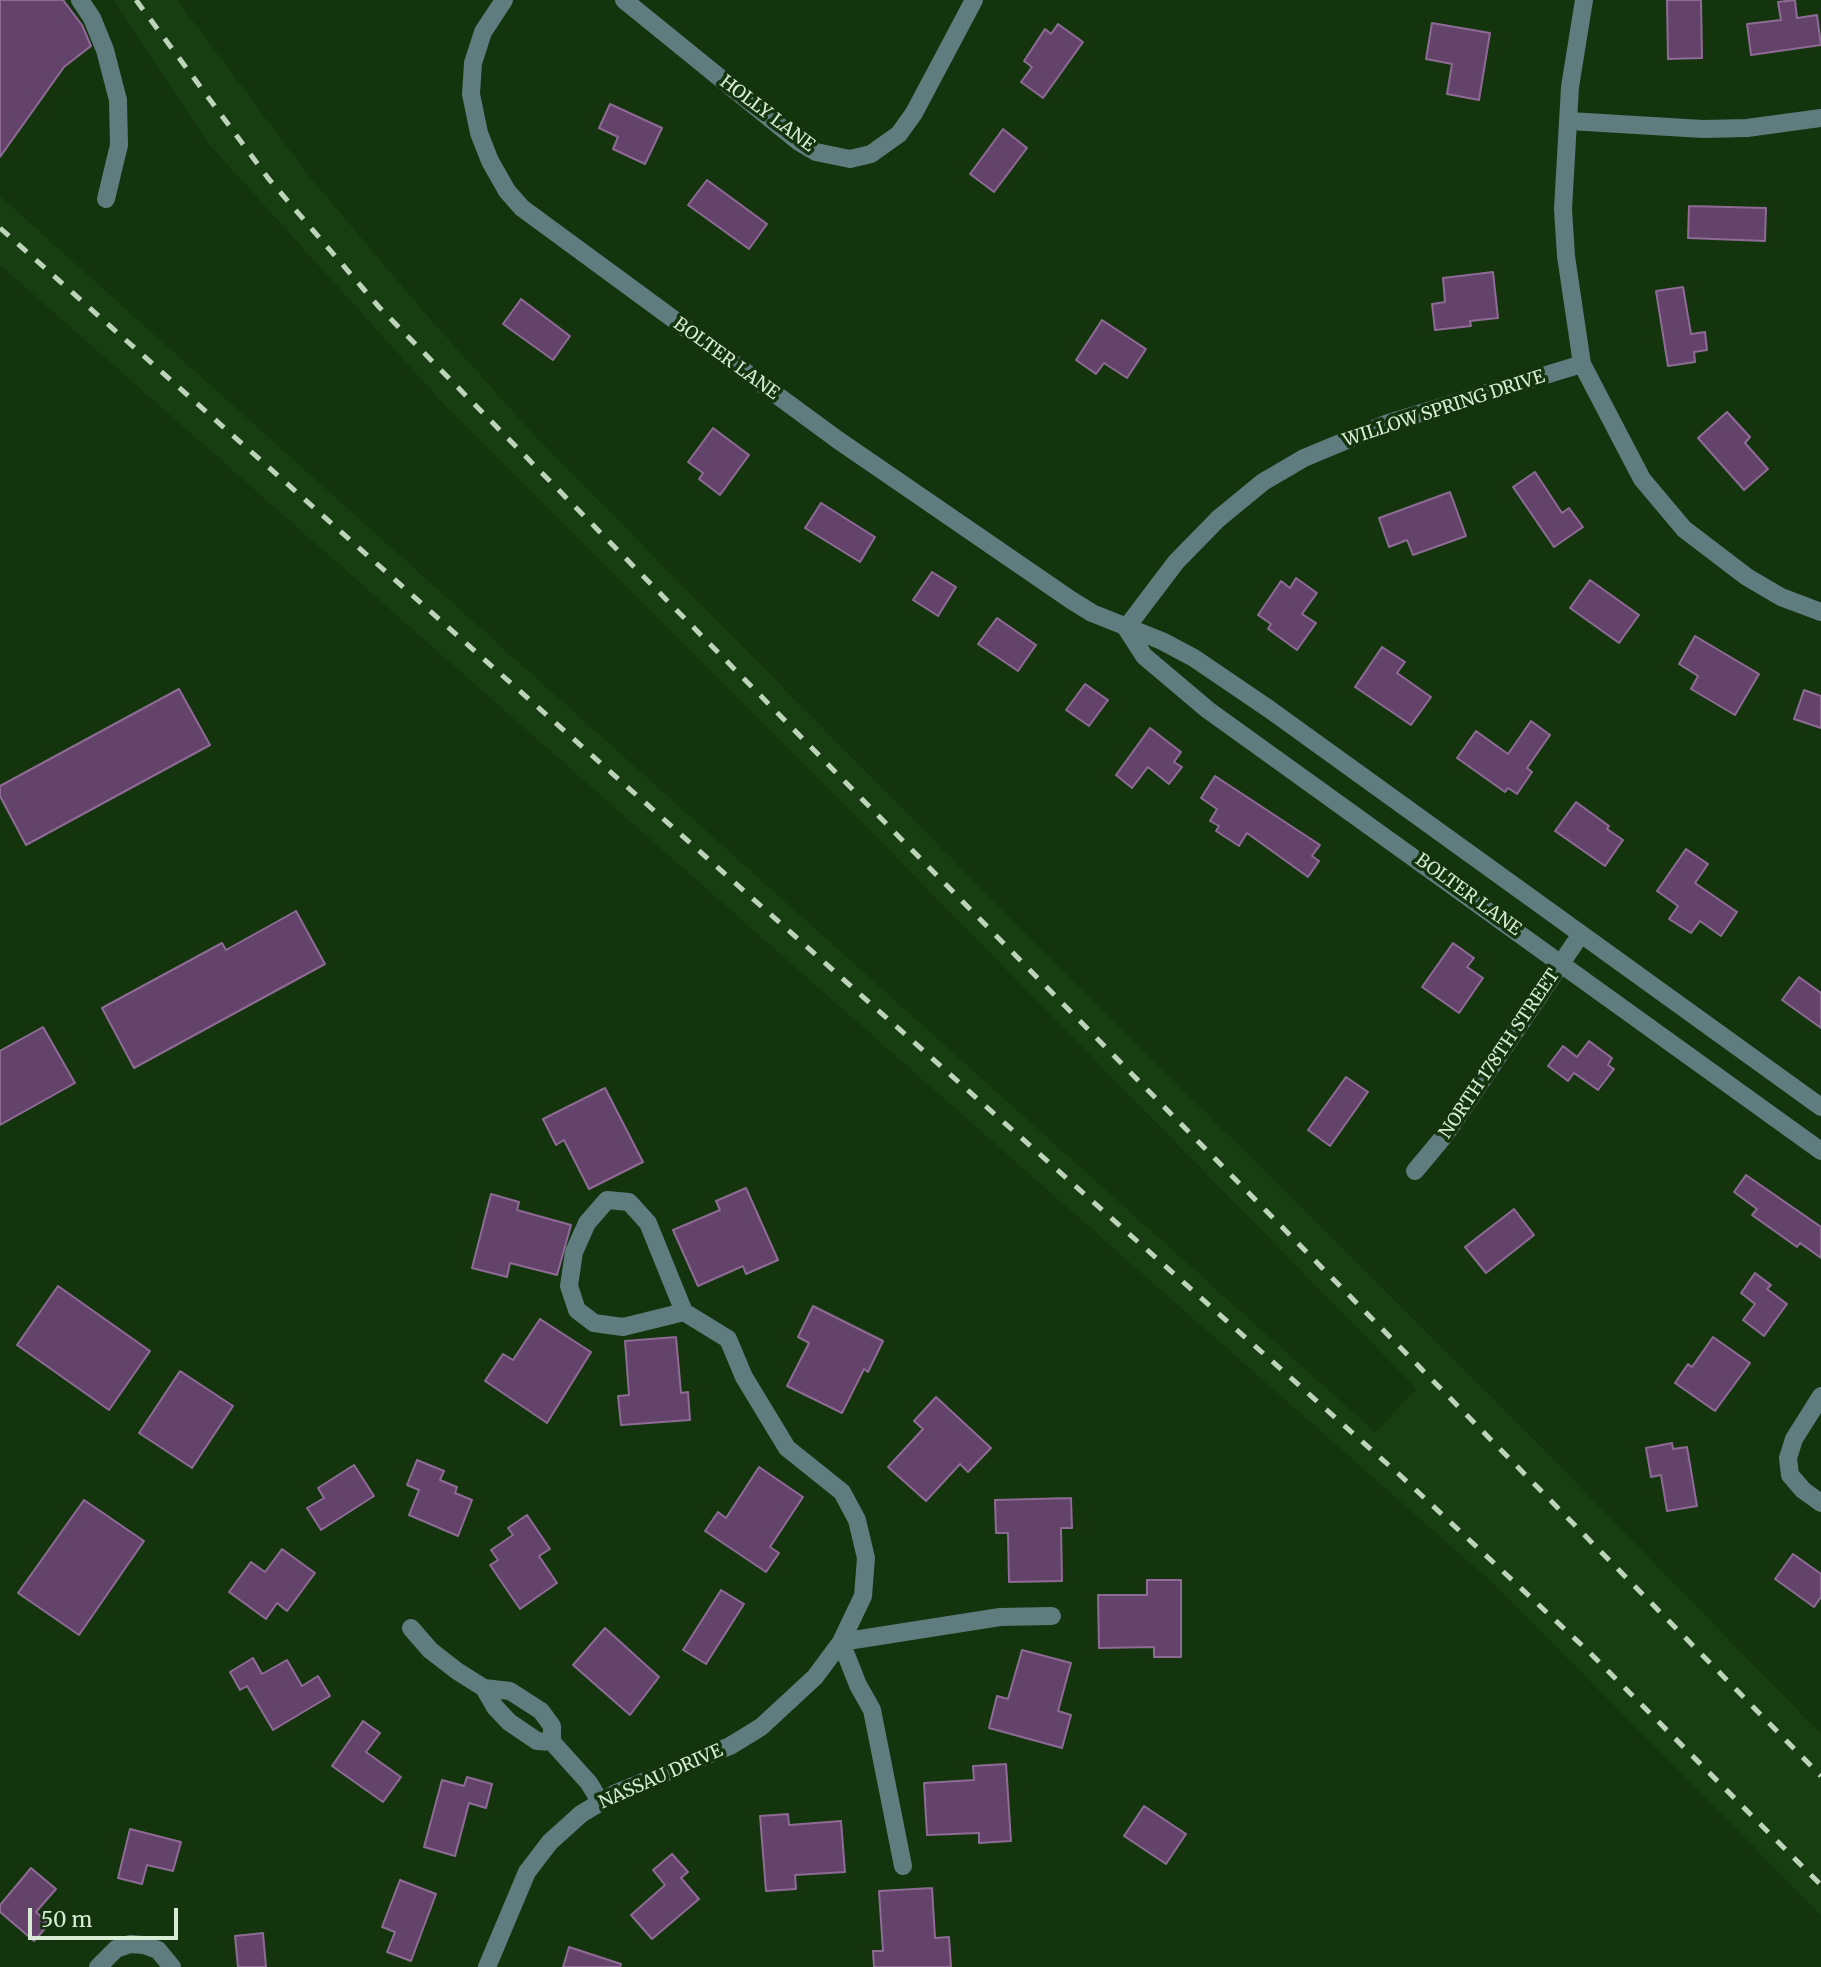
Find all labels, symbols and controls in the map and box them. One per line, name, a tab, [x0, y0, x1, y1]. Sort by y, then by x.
street label: HOLLY LANE	[715, 71, 819, 157]
street label: BOLTER LANE	[669, 313, 783, 405]
street label: WILLOW SPRING DRIVE	[1340, 366, 1548, 452]
street label: BOLTER LANE	[1411, 849, 1525, 941]
street label: NORTH 178TH STREET	[1435, 965, 1565, 1143]
street label: NASSAU DRIVE	[596, 1740, 726, 1814]
scale bar	[32, 1894, 182, 1938]
text: 50 m	[41, 1906, 92, 1933]

